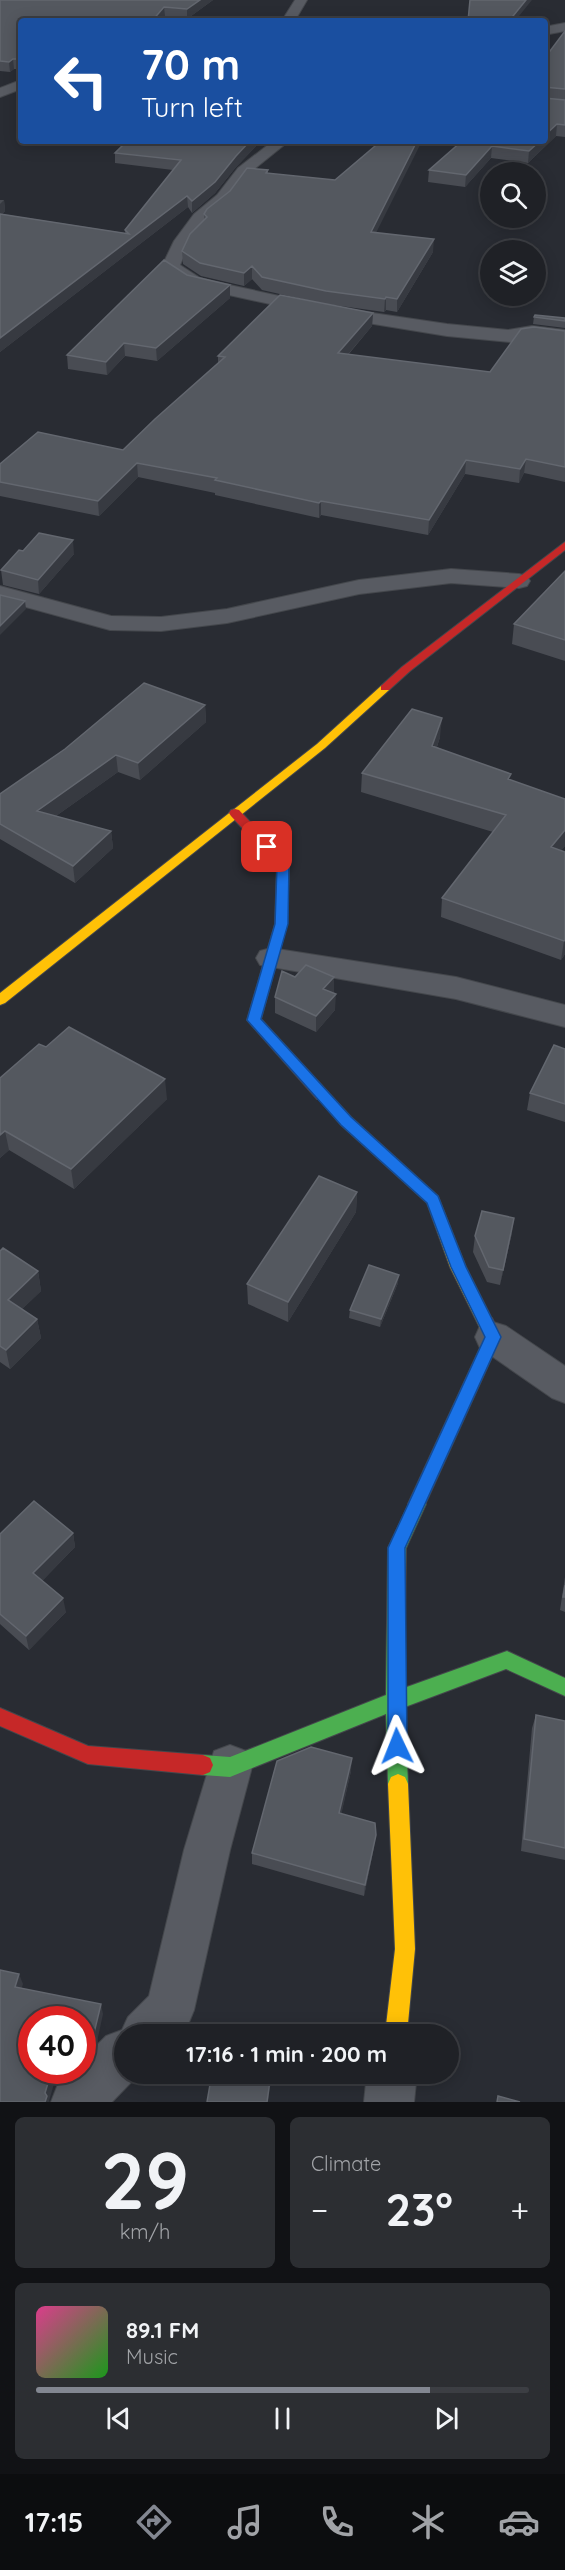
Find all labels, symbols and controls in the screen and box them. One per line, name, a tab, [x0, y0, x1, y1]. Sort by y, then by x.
text: 70 m	[141, 38, 240, 91]
icon: left	[42, 42, 120, 120]
text: Turn left	[141, 90, 243, 124]
map controls	[480, 162, 546, 306]
button: search	[480, 162, 546, 228]
button: layers	[480, 240, 546, 306]
pin	[241, 821, 292, 872]
icon: arrive	[250, 830, 283, 863]
position arrow	[365, 1714, 429, 1778]
speed limit sign: 40	[18, 2006, 96, 2084]
text: 17:16 · 1 min · 200 m	[186, 2040, 387, 2068]
text: 29	[101, 2131, 189, 2229]
text: Climate	[311, 2151, 381, 2176]
text: 23°	[386, 2181, 453, 2237]
text: −	[311, 2189, 328, 2230]
text: +	[510, 2189, 529, 2230]
text: km/h	[120, 2219, 170, 2244]
text: 89.1 FM	[126, 2316, 199, 2344]
text: Music	[126, 2344, 178, 2369]
icon: previous	[102, 2402, 135, 2435]
icon: pause	[266, 2402, 299, 2435]
icon: next	[430, 2402, 463, 2435]
icon: directions	[133, 2501, 175, 2543]
icon: music	[224, 2501, 266, 2543]
icon: phone	[316, 2501, 358, 2543]
icon: climate	[407, 2501, 449, 2543]
icon: car	[498, 2501, 540, 2543]
text: 17:15	[25, 2505, 83, 2539]

